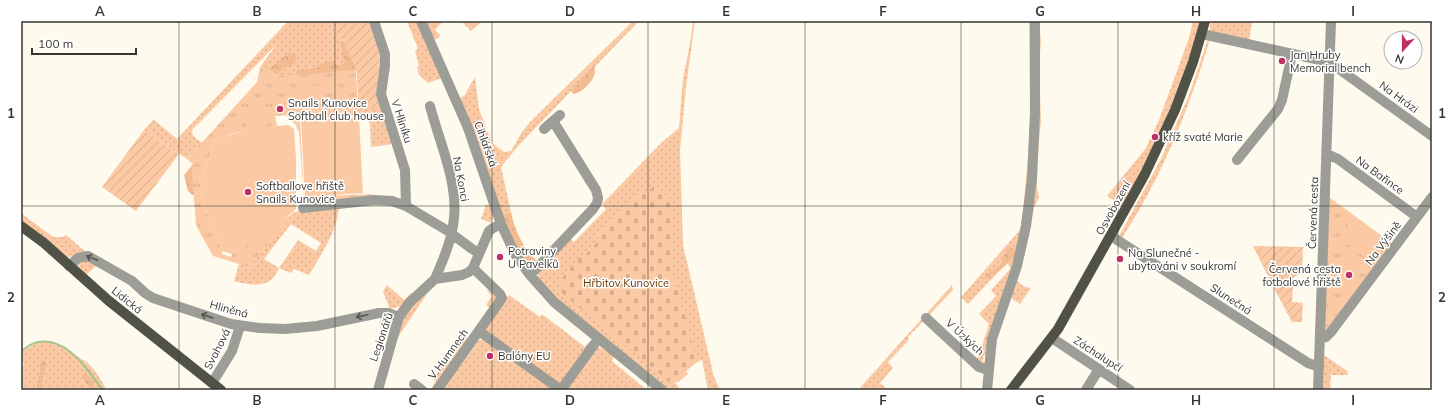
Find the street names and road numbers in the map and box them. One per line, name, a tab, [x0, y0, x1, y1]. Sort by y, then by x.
street label: Na Hrázi	[1377, 78, 1421, 116]
street label: V Hliníku	[388, 97, 416, 145]
street label: Cihlářská	[471, 119, 501, 169]
street label: Na Bařince	[1353, 153, 1407, 197]
street label: Na Konci	[450, 155, 472, 203]
street label: Osvobození	[1092, 177, 1134, 237]
street label: Červená cesta	[1305, 177, 1321, 249]
street label: Na Výšině	[1362, 218, 1404, 268]
street label: Slunečná	[1208, 280, 1254, 318]
street label: Lidická	[109, 283, 145, 317]
street label: Hliněná	[208, 297, 250, 321]
street label: Legionářů	[366, 311, 396, 363]
street label: V Úzkých	[943, 316, 987, 358]
street label: Svahová	[201, 326, 233, 372]
street label: V Humnech	[425, 326, 471, 382]
street label: Záchalupčí	[1071, 333, 1126, 376]

